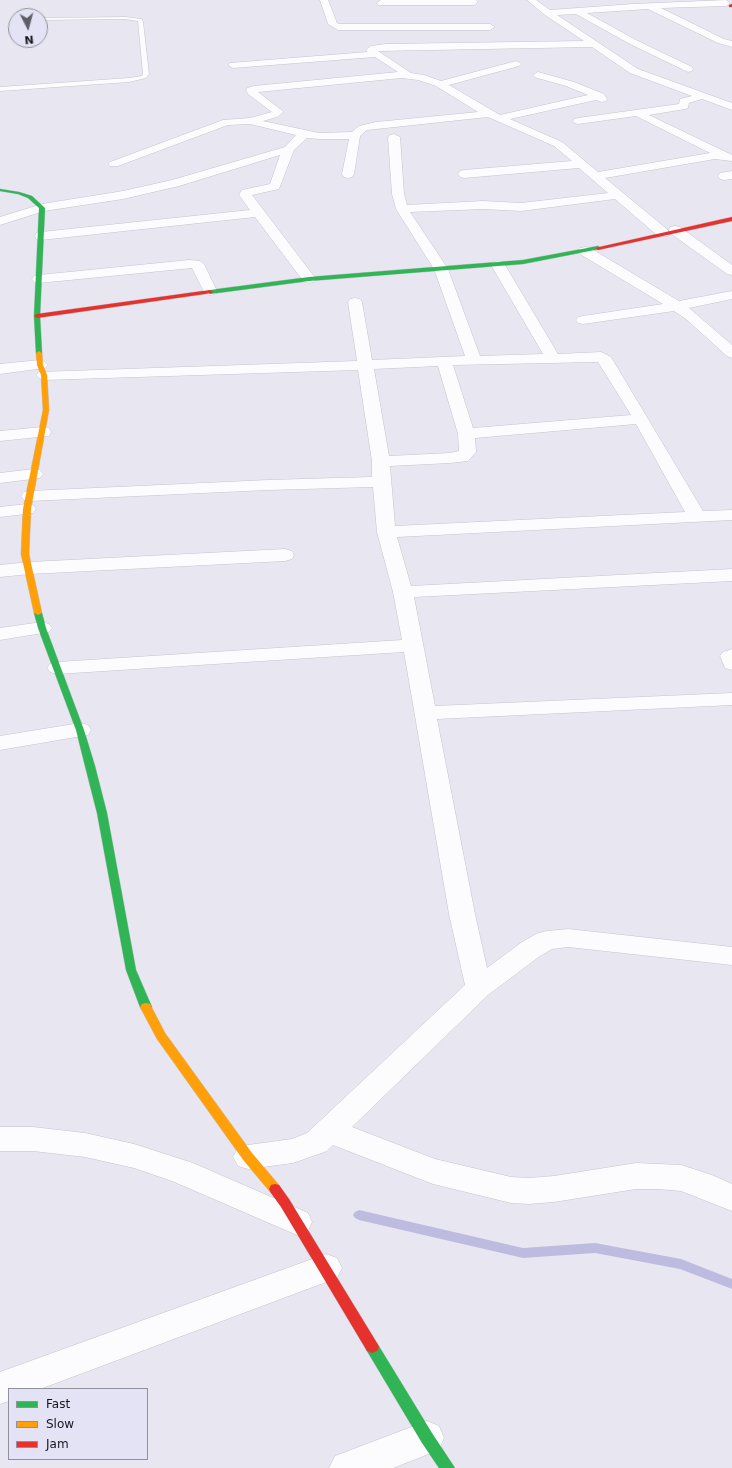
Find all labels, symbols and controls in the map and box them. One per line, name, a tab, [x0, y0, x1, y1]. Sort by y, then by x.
north arrow	[8, 8, 48, 48]
text: N	[24, 32, 34, 46]
legend	[8, 1388, 148, 1460]
text: Fast	[46, 1397, 70, 1411]
text: Slow	[46, 1417, 74, 1431]
text: Jam	[46, 1437, 69, 1451]

